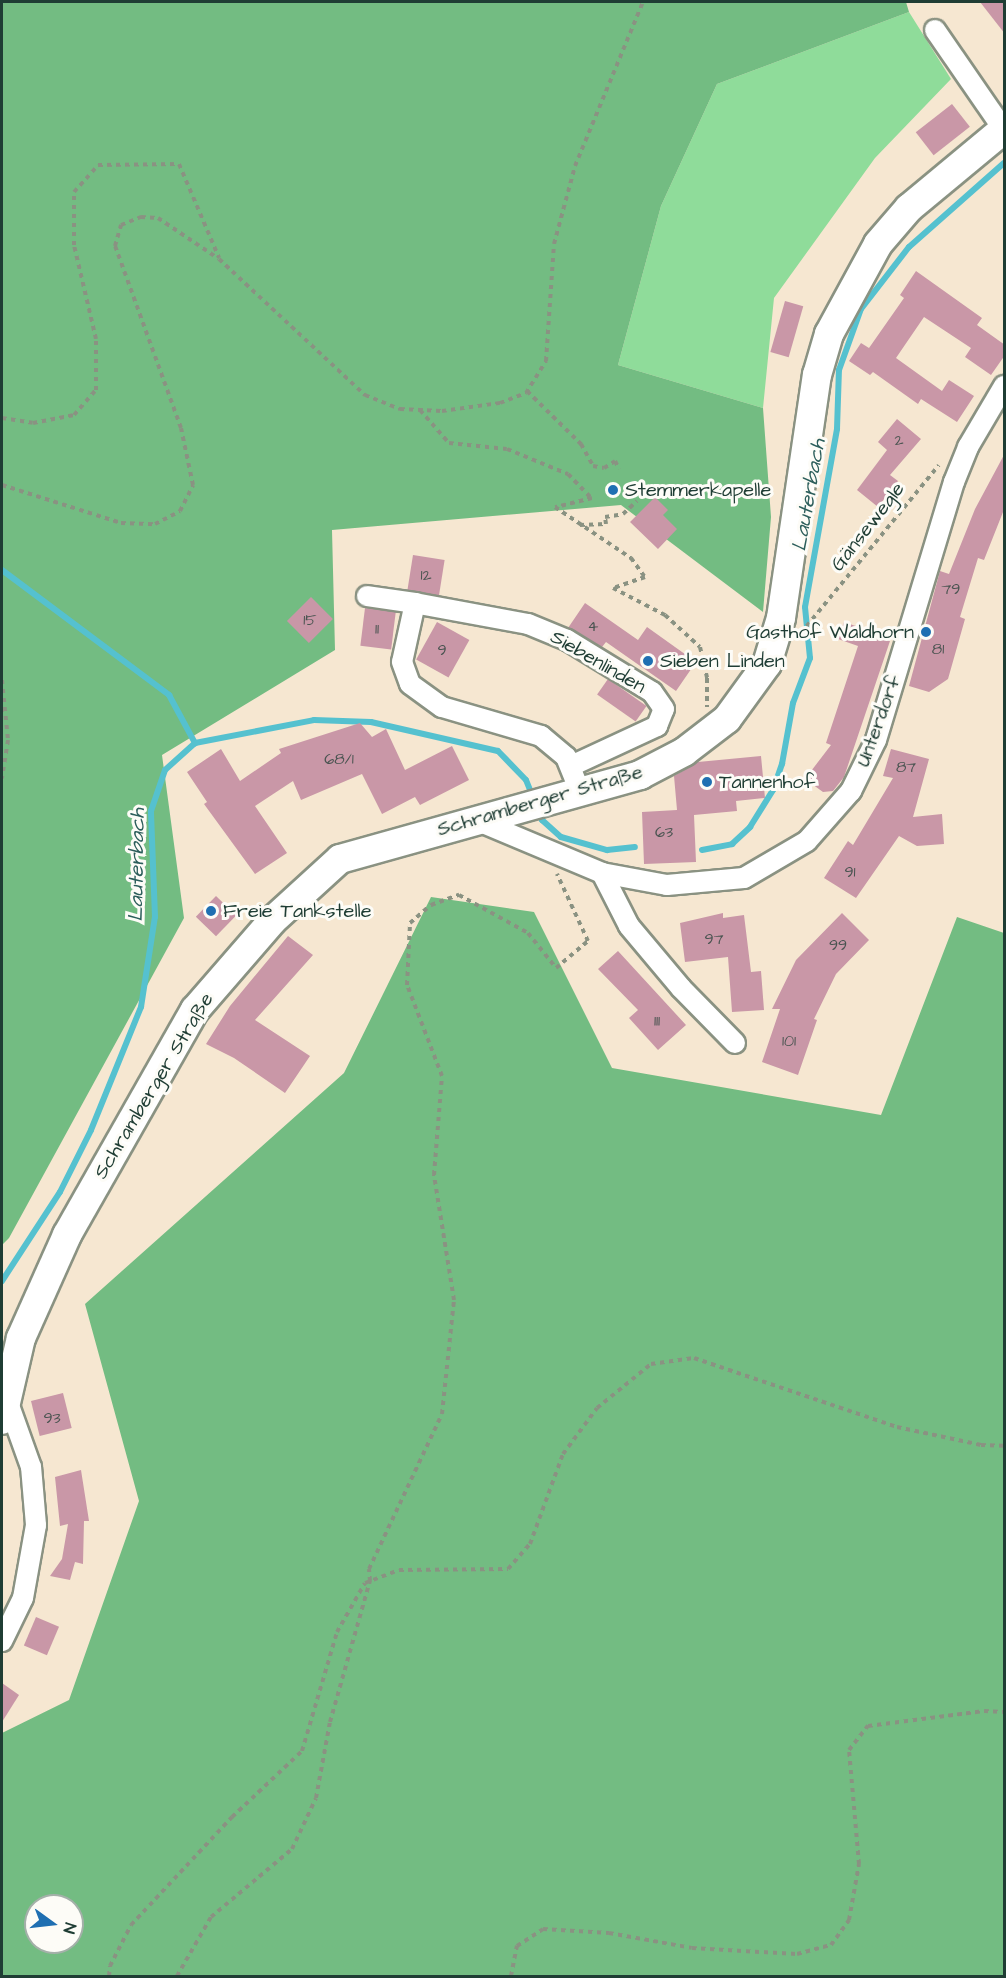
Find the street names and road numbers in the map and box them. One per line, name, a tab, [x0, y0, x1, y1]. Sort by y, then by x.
street label: Gänsewegle	[826, 478, 910, 576]
street label: Siebenlinden	[546, 625, 650, 699]
street label: Unterdorf	[851, 672, 907, 770]
street label: Schramberger Straße	[434, 760, 646, 842]
street label: Schramberger Straße	[89, 989, 219, 1183]

